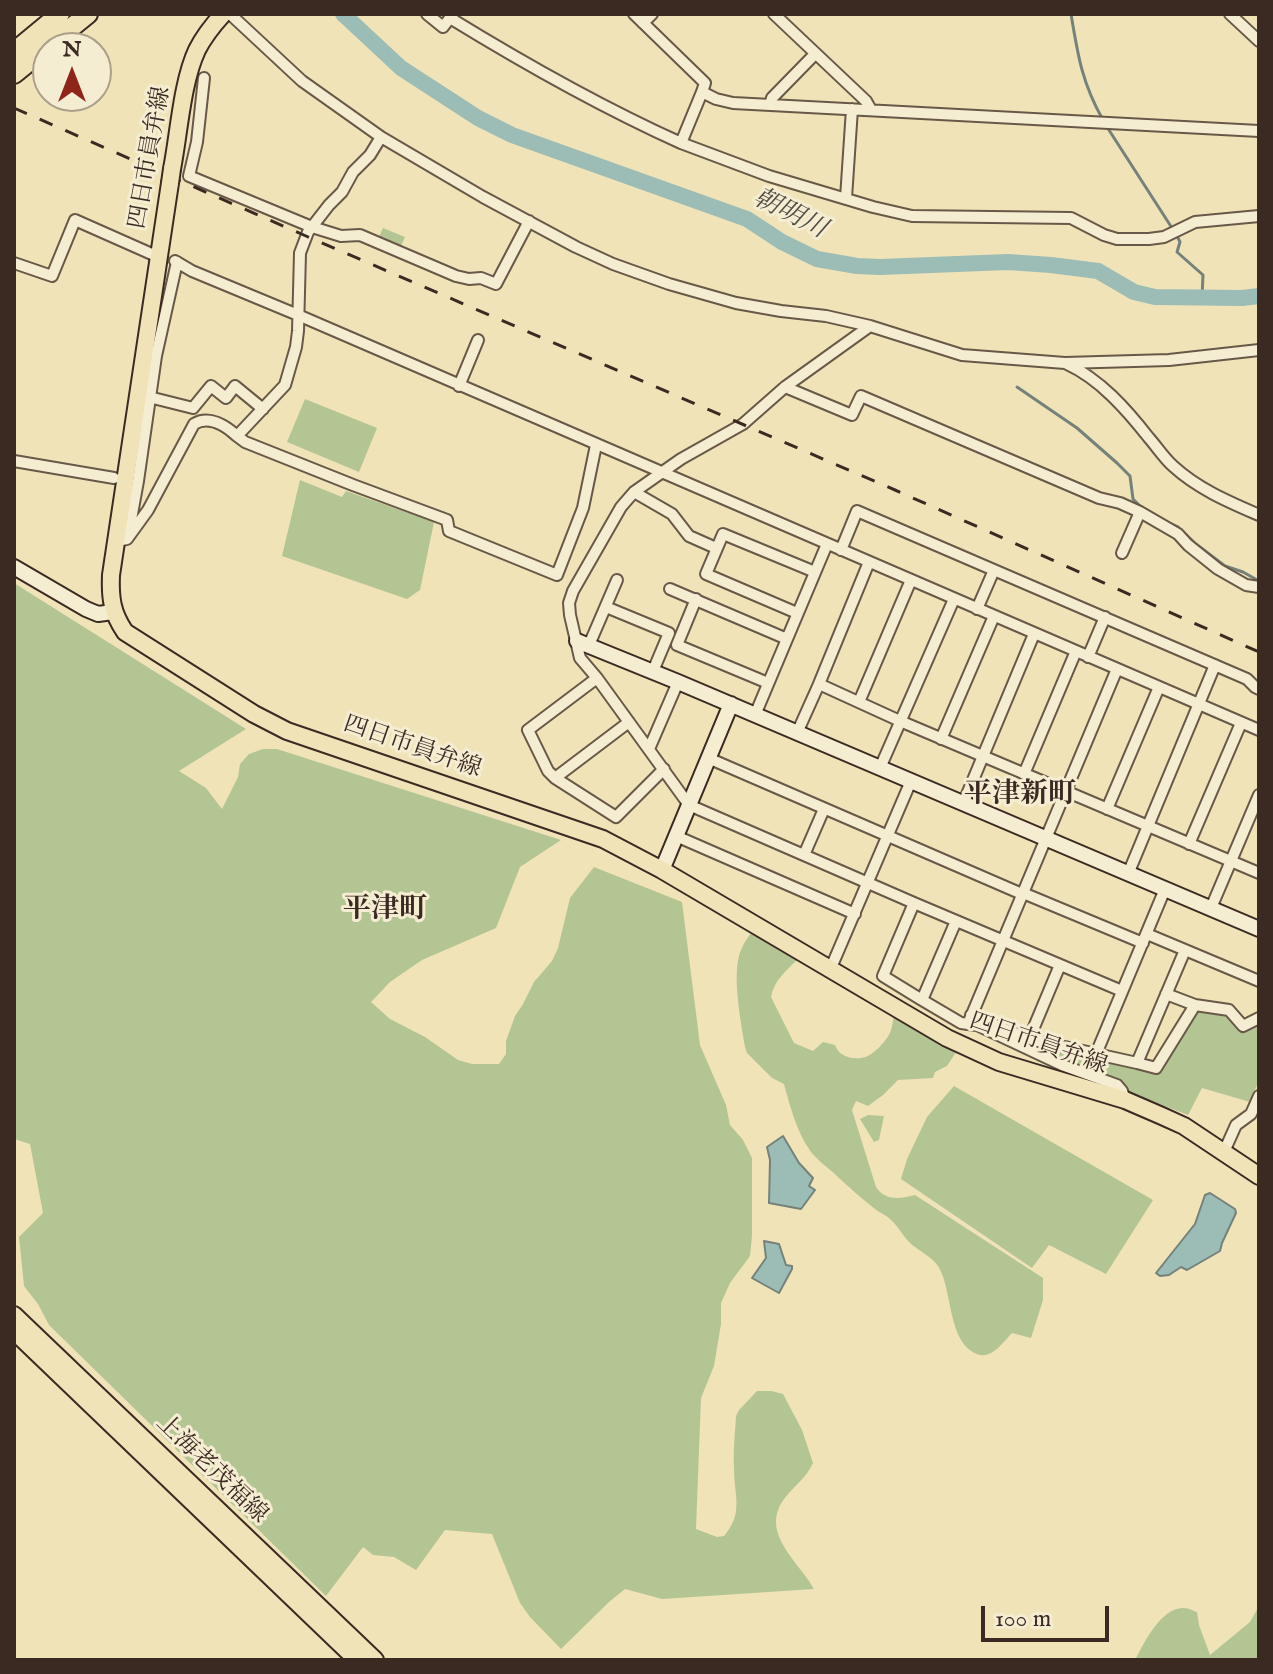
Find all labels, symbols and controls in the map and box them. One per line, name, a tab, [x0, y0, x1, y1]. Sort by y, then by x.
north arrow	[32, 32, 112, 112]
text: N	[62, 36, 82, 64]
street label: 四日市員弁線	[124, 85, 178, 231]
water label: 朝明川	[747, 183, 831, 247]
street label: 四日市員弁線	[339, 711, 485, 785]
district label: 平津新町	[964, 779, 1076, 813]
district label: 平津町	[343, 894, 427, 928]
street label: 四日市員弁線	[965, 1008, 1111, 1082]
street label: 上海老茂福線	[149, 1410, 273, 1530]
scale bar	[985, 1590, 1113, 1640]
text: 100 m	[995, 1604, 1051, 1635]

